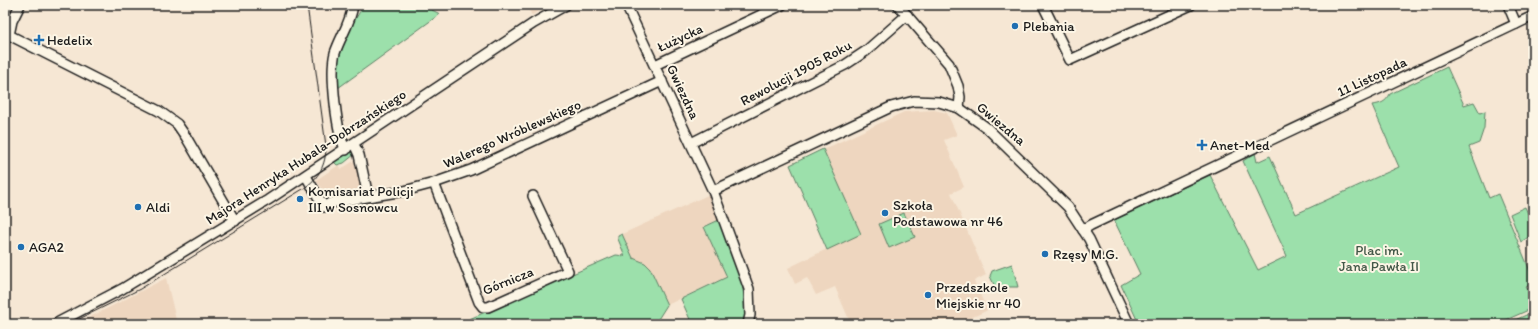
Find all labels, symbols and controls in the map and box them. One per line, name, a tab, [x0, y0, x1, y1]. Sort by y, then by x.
place label: Plebania	[1023, 18, 1075, 35]
street label: Łużycka	[654, 20, 706, 56]
marker: Plebania	[1010, 21, 1020, 31]
place label: Hedelix	[47, 32, 92, 49]
marker: Hedelix	[34, 35, 44, 45]
street label: Rewolucji 1905 Roku	[737, 36, 855, 110]
street label: 11 Listopada	[1334, 53, 1410, 101]
street label: Gwiezdna	[663, 62, 703, 123]
street label: Majora Henryka Hubala-Dobrzańskiego	[203, 86, 409, 228]
street label: Walerego Wróblewskiego	[440, 96, 584, 172]
street label: Gwiezdna	[973, 99, 1029, 150]
place label: Anet-Med	[1210, 137, 1270, 154]
marker: Anet-Med	[1197, 140, 1207, 150]
place label: Komisariat Policji III w Sosnowcu	[308, 183, 414, 216]
marker: Komisariat Policji III w Sosnowcu	[295, 194, 305, 204]
place label: Szkoła Podstawowa nr 46	[893, 197, 1003, 230]
place label: Aldi	[146, 199, 170, 216]
marker: Aldi	[133, 202, 143, 212]
marker: Szkoła Podstawowa nr 46	[880, 208, 890, 218]
place label: AGA2	[29, 239, 64, 256]
marker: AGA2	[16, 242, 26, 252]
park label: Plac im. Jana Pawła II	[1339, 242, 1419, 275]
place label: Rzęsy M.G.	[1053, 246, 1118, 263]
marker: Rzęsy M.G.	[1040, 249, 1050, 259]
street label: Górnicza	[480, 263, 536, 299]
place label: Przedszkole Miejskie nr 40	[936, 279, 1021, 312]
marker: Przedszkole Miejskie nr 40	[923, 290, 933, 300]

